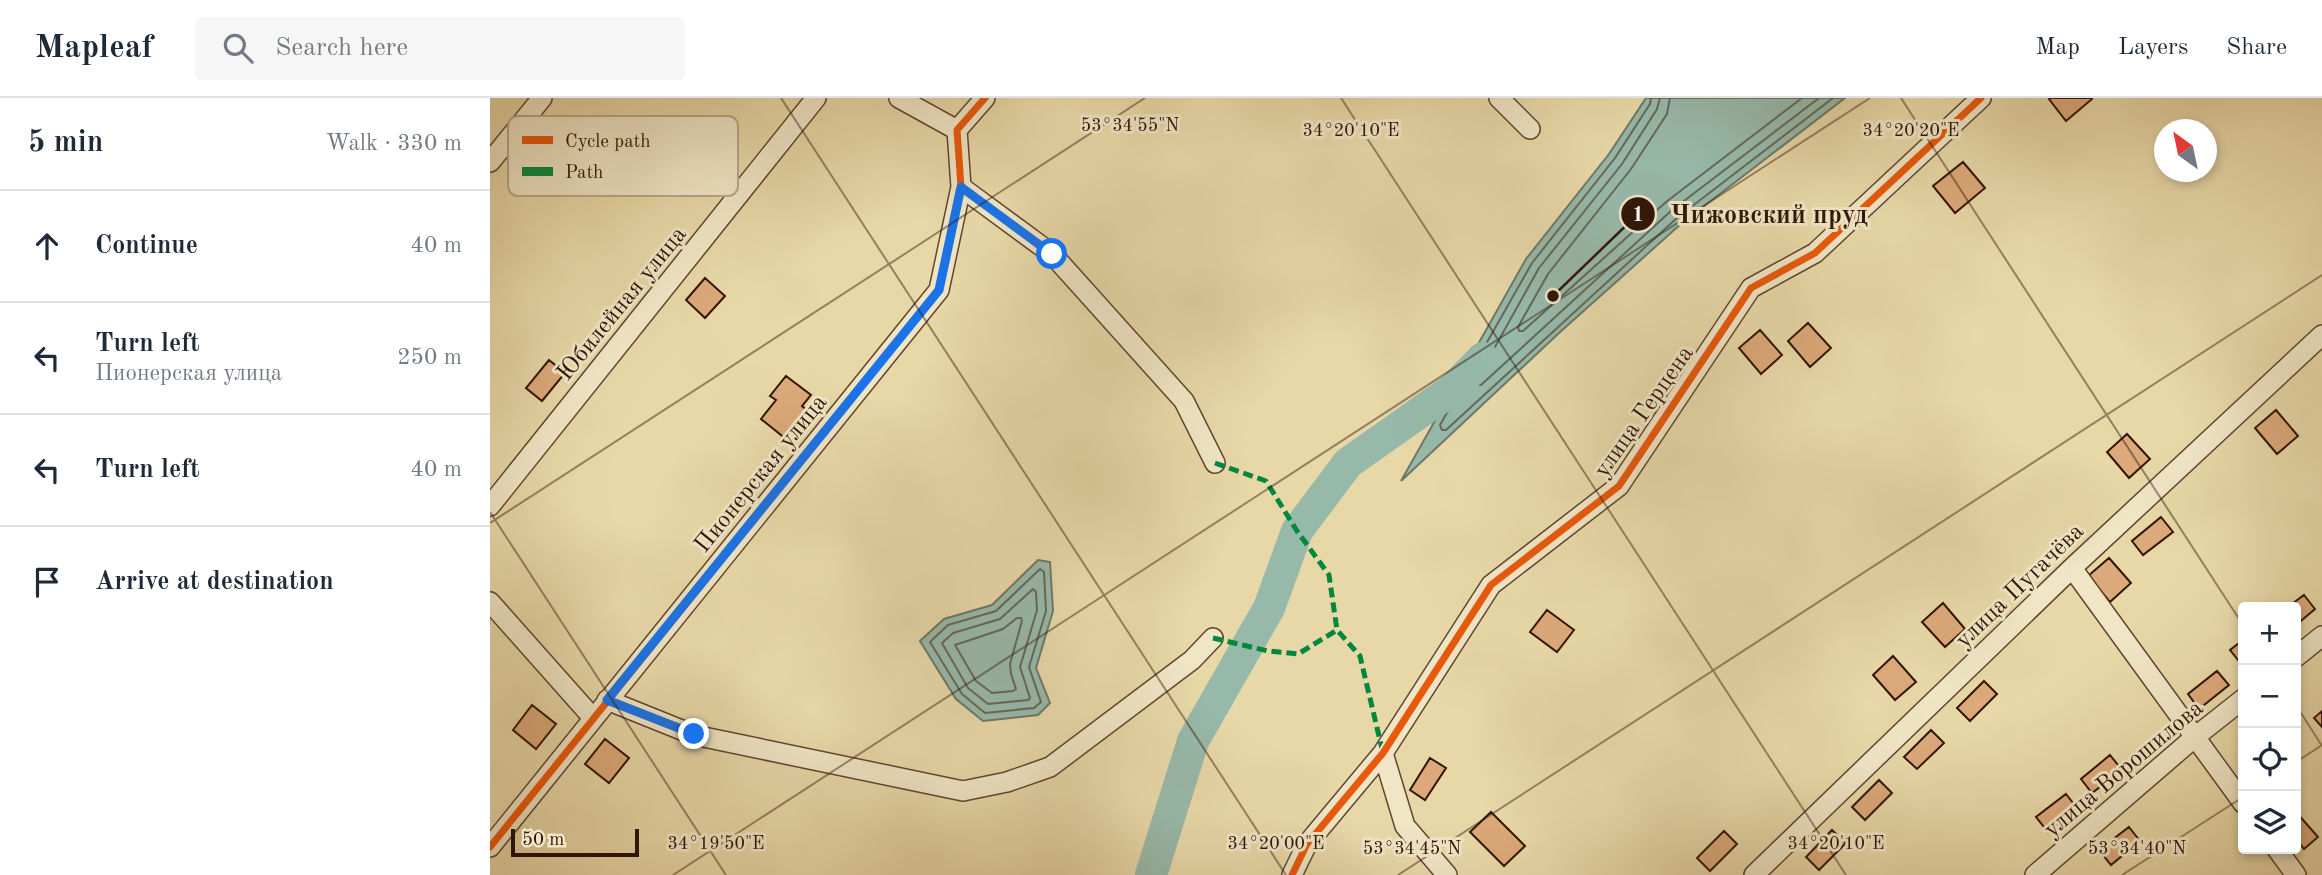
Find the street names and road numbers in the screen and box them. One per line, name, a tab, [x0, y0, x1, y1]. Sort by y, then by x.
street label: Юбилейная улица	[553, 223, 692, 386]
street label: улица Герцена	[1590, 342, 1699, 482]
street label: Пионерская улица	[691, 391, 832, 558]
street label: улица Пугачёва	[1952, 519, 2089, 653]
street label: улица Ворошилова	[2040, 696, 2209, 843]

